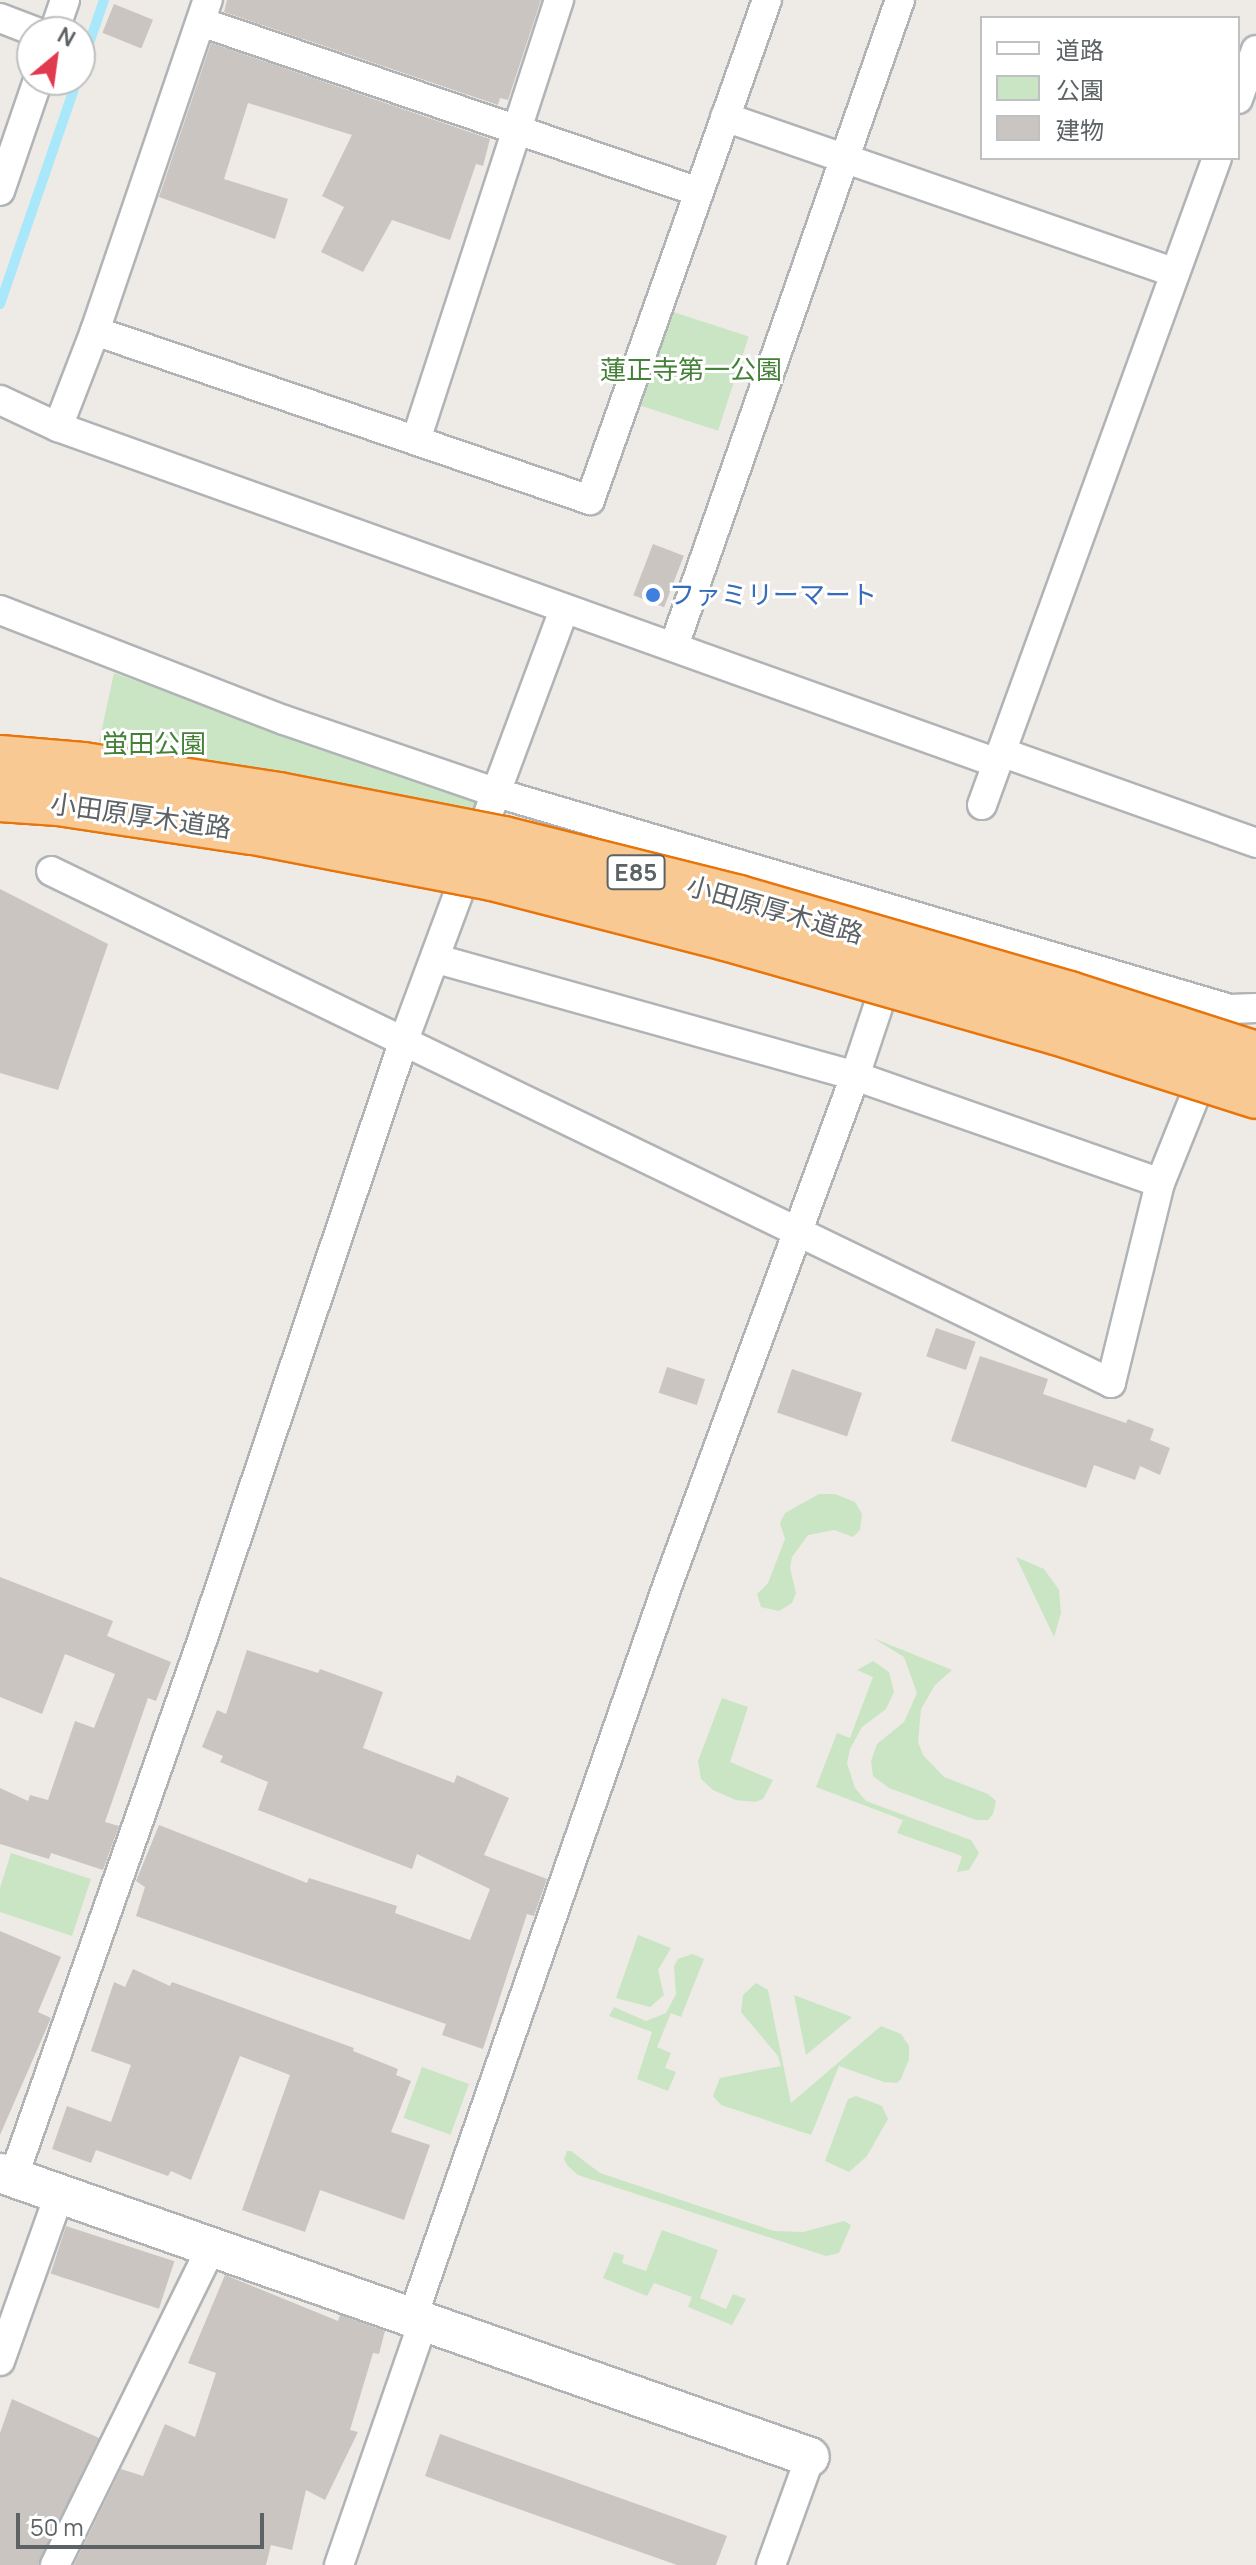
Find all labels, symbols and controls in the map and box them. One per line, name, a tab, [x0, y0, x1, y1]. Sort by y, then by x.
north arrow	[16, 16, 96, 96]
legend	[980, 16, 1240, 160]
text: N	[52, 20, 81, 54]
text: 道路	[1056, 33, 1104, 66]
text: 公園	[1056, 73, 1104, 106]
text: 建物	[1056, 113, 1104, 146]
park label: 蓮正寺第一公園	[600, 354, 782, 386]
place label: ファミリーマート	[669, 579, 877, 611]
marker: ファミリーマート	[644, 586, 662, 604]
park label: 蛍田公園	[102, 728, 206, 760]
street label: 小田原厚木道路	[49, 788, 233, 844]
road number: E85	[606, 852, 666, 892]
street label: 小田原厚木道路	[683, 870, 867, 950]
scale bar	[20, 2497, 268, 2547]
text: 50 m	[30, 2510, 84, 2543]

